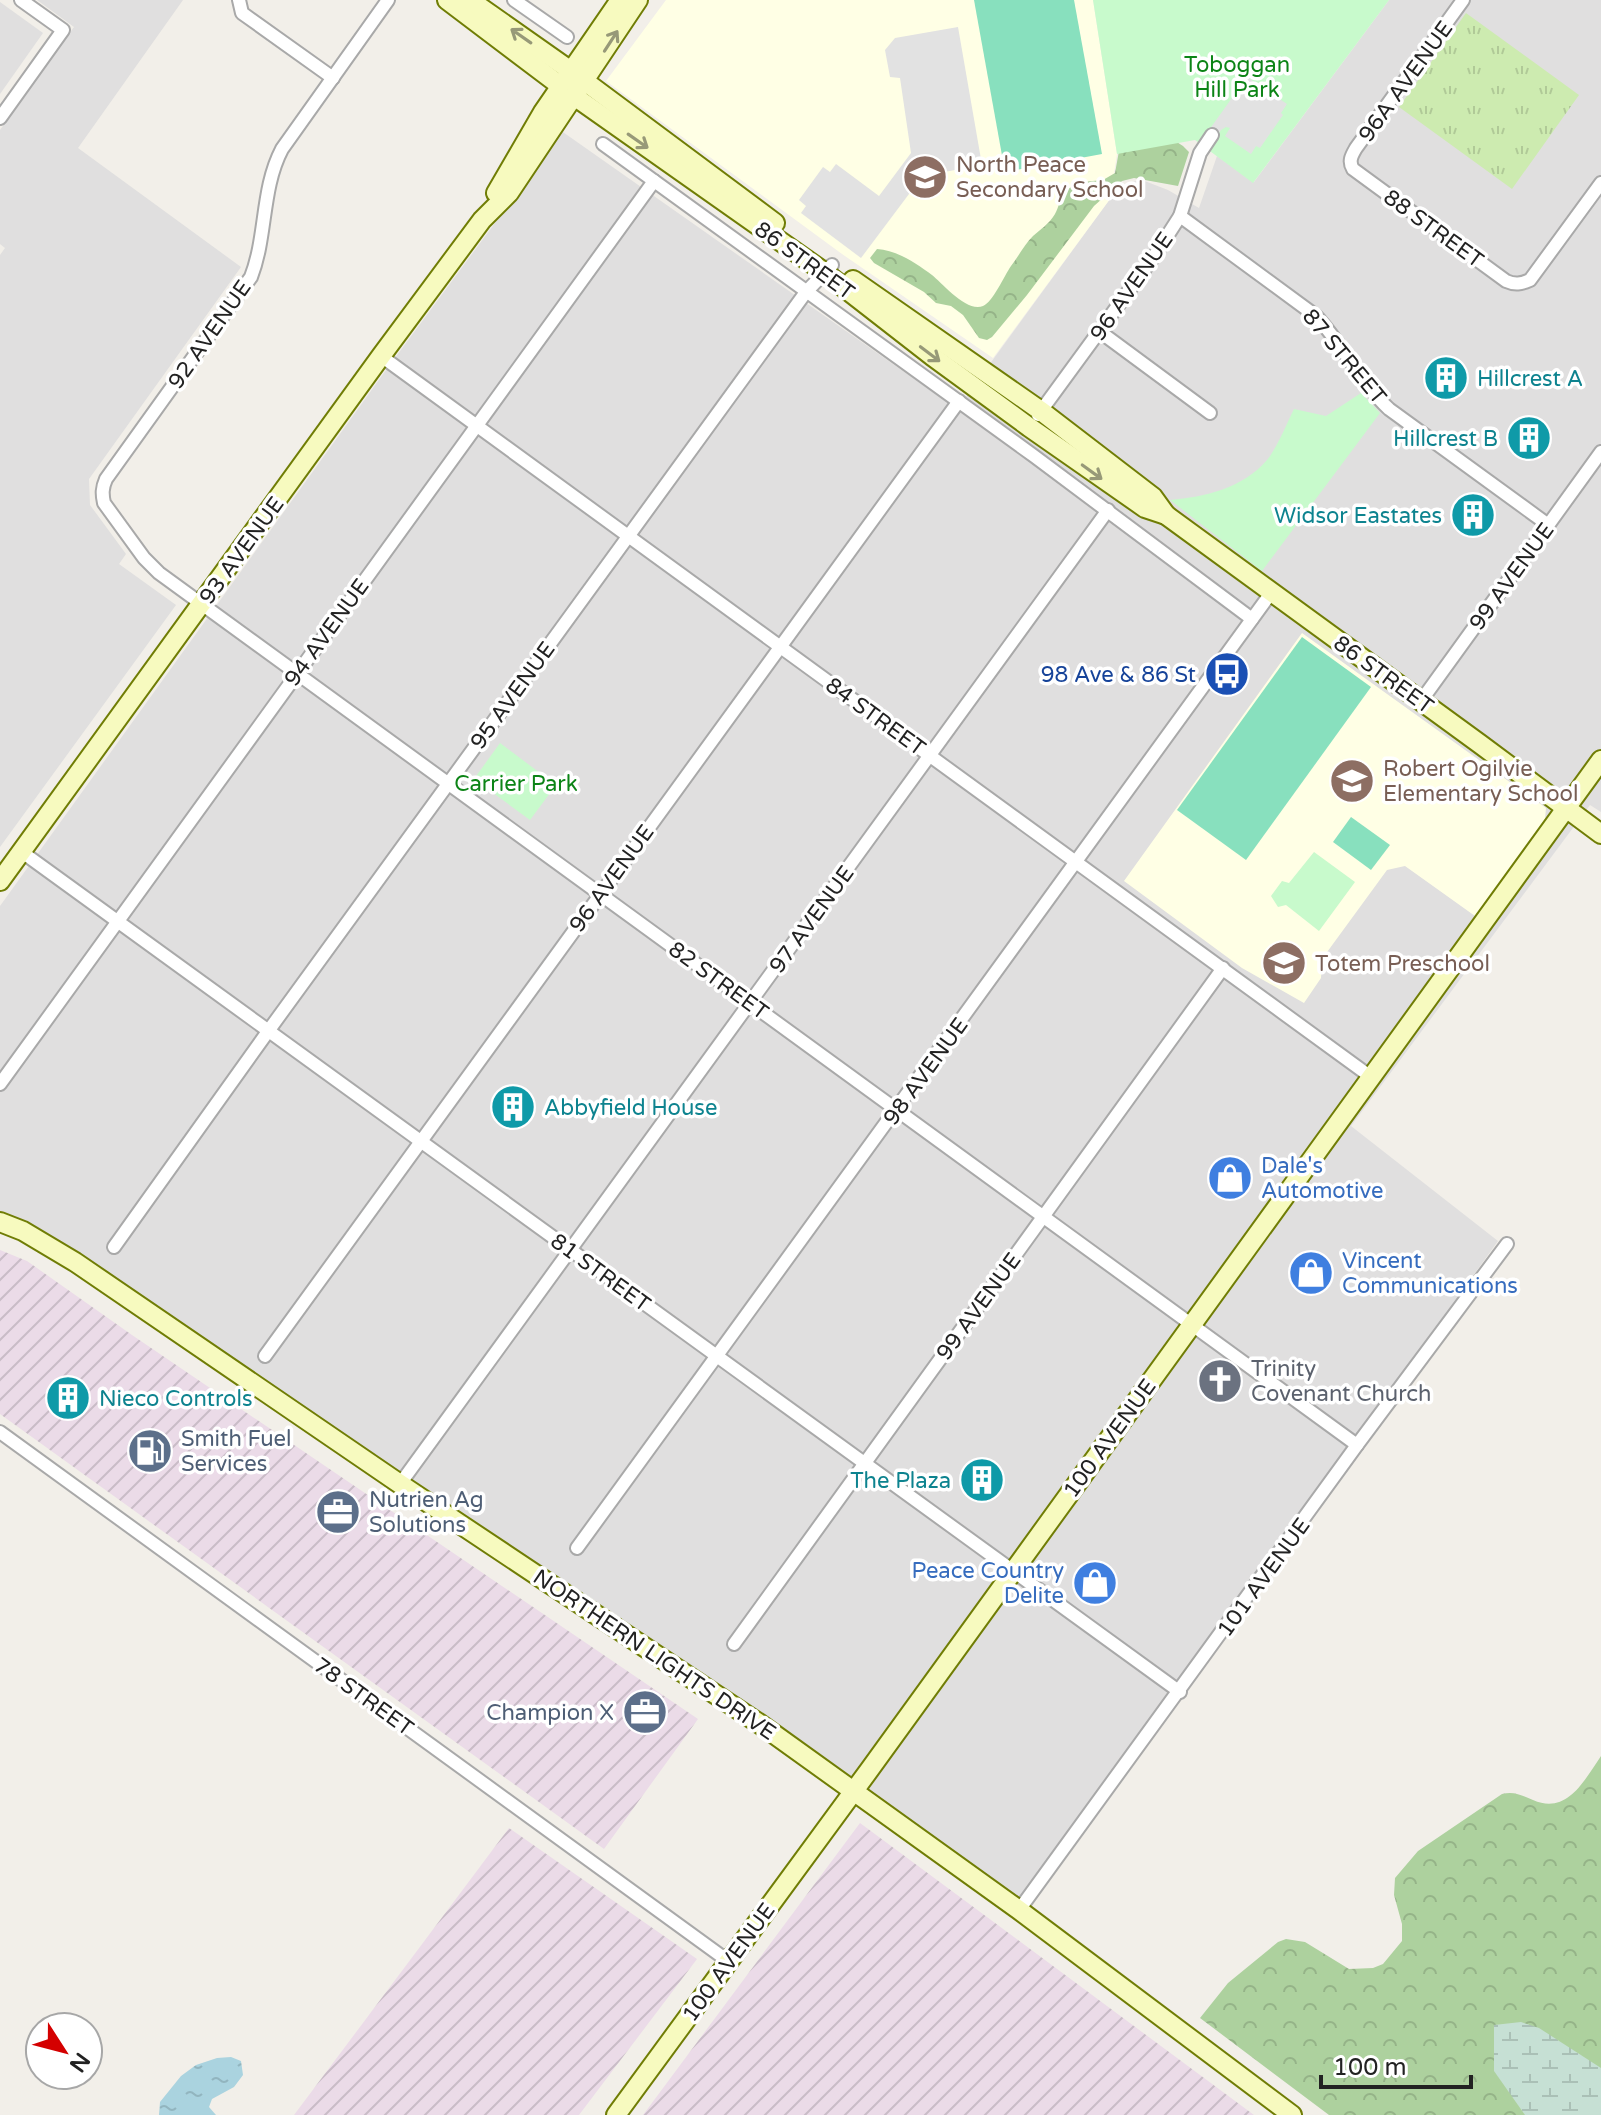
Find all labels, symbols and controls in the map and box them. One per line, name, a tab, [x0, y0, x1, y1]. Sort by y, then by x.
street label: 96A AVENUE	[1353, 16, 1458, 147]
one-way arrow	[510, 27, 532, 44]
one-way arrow	[604, 30, 620, 53]
park label: Toboggan Hill Park	[1184, 52, 1290, 103]
one-way arrow	[627, 133, 649, 149]
place label: North Peace Secondary School	[956, 152, 1144, 203]
school or university icon: North Peace Secondary School	[901, 153, 949, 201]
street label: 88 STREET	[1379, 184, 1489, 274]
street label: 86 STREET	[750, 216, 860, 306]
street label: 96 AVENUE	[1085, 227, 1179, 346]
street label: 92 AVENUE	[163, 275, 257, 394]
street label: 87 STREET	[1297, 304, 1392, 410]
one-way arrow	[919, 345, 940, 362]
building icon: Hillcrest A	[1422, 354, 1470, 402]
place label: Hillcrest A	[1477, 366, 1583, 392]
building icon: Hillcrest B	[1505, 414, 1553, 462]
place label: Hillcrest B	[1393, 426, 1498, 452]
one-way arrow	[1081, 464, 1103, 480]
building icon: Widsor Eastates	[1449, 491, 1497, 539]
street label: 93 AVENUE	[194, 492, 289, 609]
place label: Widsor Eastates	[1274, 503, 1442, 529]
street label: 99 AVENUE	[1464, 518, 1559, 635]
street label: 94 AVENUE	[279, 574, 374, 691]
street label: 86 STREET	[1329, 630, 1439, 720]
street label: 95 AVENUE	[465, 637, 560, 754]
bus stop icon: 98 Ave & 86 St	[1203, 650, 1251, 698]
place label: 98 Ave & 86 St	[1041, 662, 1196, 688]
street label: 84 STREET	[821, 672, 931, 762]
place label: Robert Ogilvie Elementary School	[1383, 756, 1578, 807]
school or university icon: Robert Ogilvie Elementary School	[1328, 757, 1376, 805]
park label: Carrier Park	[454, 771, 578, 797]
street label: 96 AVENUE	[564, 820, 659, 937]
street label: 97 AVENUE	[764, 861, 859, 978]
street label: 82 STREET	[664, 936, 774, 1026]
school or university icon: Totem Preschool	[1260, 939, 1308, 987]
place label: Totem Preschool	[1315, 951, 1490, 977]
street label: 98 AVENUE	[878, 1013, 973, 1130]
building icon: Abbyfield House	[489, 1083, 537, 1131]
place label: Abbyfield House	[544, 1095, 717, 1121]
place label: Dale's Automotive	[1261, 1153, 1383, 1204]
shop icon: Dale's Automotive	[1206, 1154, 1254, 1202]
street label: 81 STREET	[546, 1228, 656, 1318]
street label: 99 AVENUE	[931, 1248, 1026, 1365]
place label: Vincent Communications	[1342, 1248, 1518, 1299]
shop icon: Vincent Communications	[1287, 1249, 1335, 1297]
place label: Trinity Covenant Church	[1251, 1356, 1431, 1407]
church icon: Trinity Covenant Church	[1196, 1357, 1244, 1405]
building icon: Nieco Controls	[44, 1374, 92, 1422]
street label: 100 AVENUE	[1058, 1374, 1162, 1503]
place label: Nieco Controls	[99, 1386, 252, 1412]
place label: Smith Fuel Services	[181, 1426, 292, 1477]
fuel station icon: Smith Fuel Services	[126, 1427, 174, 1475]
building icon: The Plaza	[958, 1456, 1006, 1504]
place label: The Plaza	[850, 1468, 951, 1494]
place label: Nutrien Ag Solutions	[369, 1487, 484, 1538]
office icon: Nutrien Ag Solutions	[314, 1488, 362, 1536]
street label: 101 AVENUE	[1212, 1513, 1316, 1642]
place label: Peace Country Delite	[911, 1558, 1064, 1609]
shop icon: Peace Country Delite	[1071, 1559, 1119, 1607]
street label: NORTHERN LIGHTS DRIVE	[528, 1564, 781, 1746]
street label: 78 STREET	[309, 1652, 419, 1742]
office icon: Champion X	[621, 1688, 669, 1736]
place label: Champion X	[486, 1700, 614, 1726]
street label: 100 AVENUE	[677, 1898, 781, 2027]
north arrow	[24, 2011, 104, 2091]
scale bar	[1321, 2039, 1471, 2089]
text: N	[64, 2047, 95, 2077]
text: 100 m	[1333, 2053, 1407, 2082]

